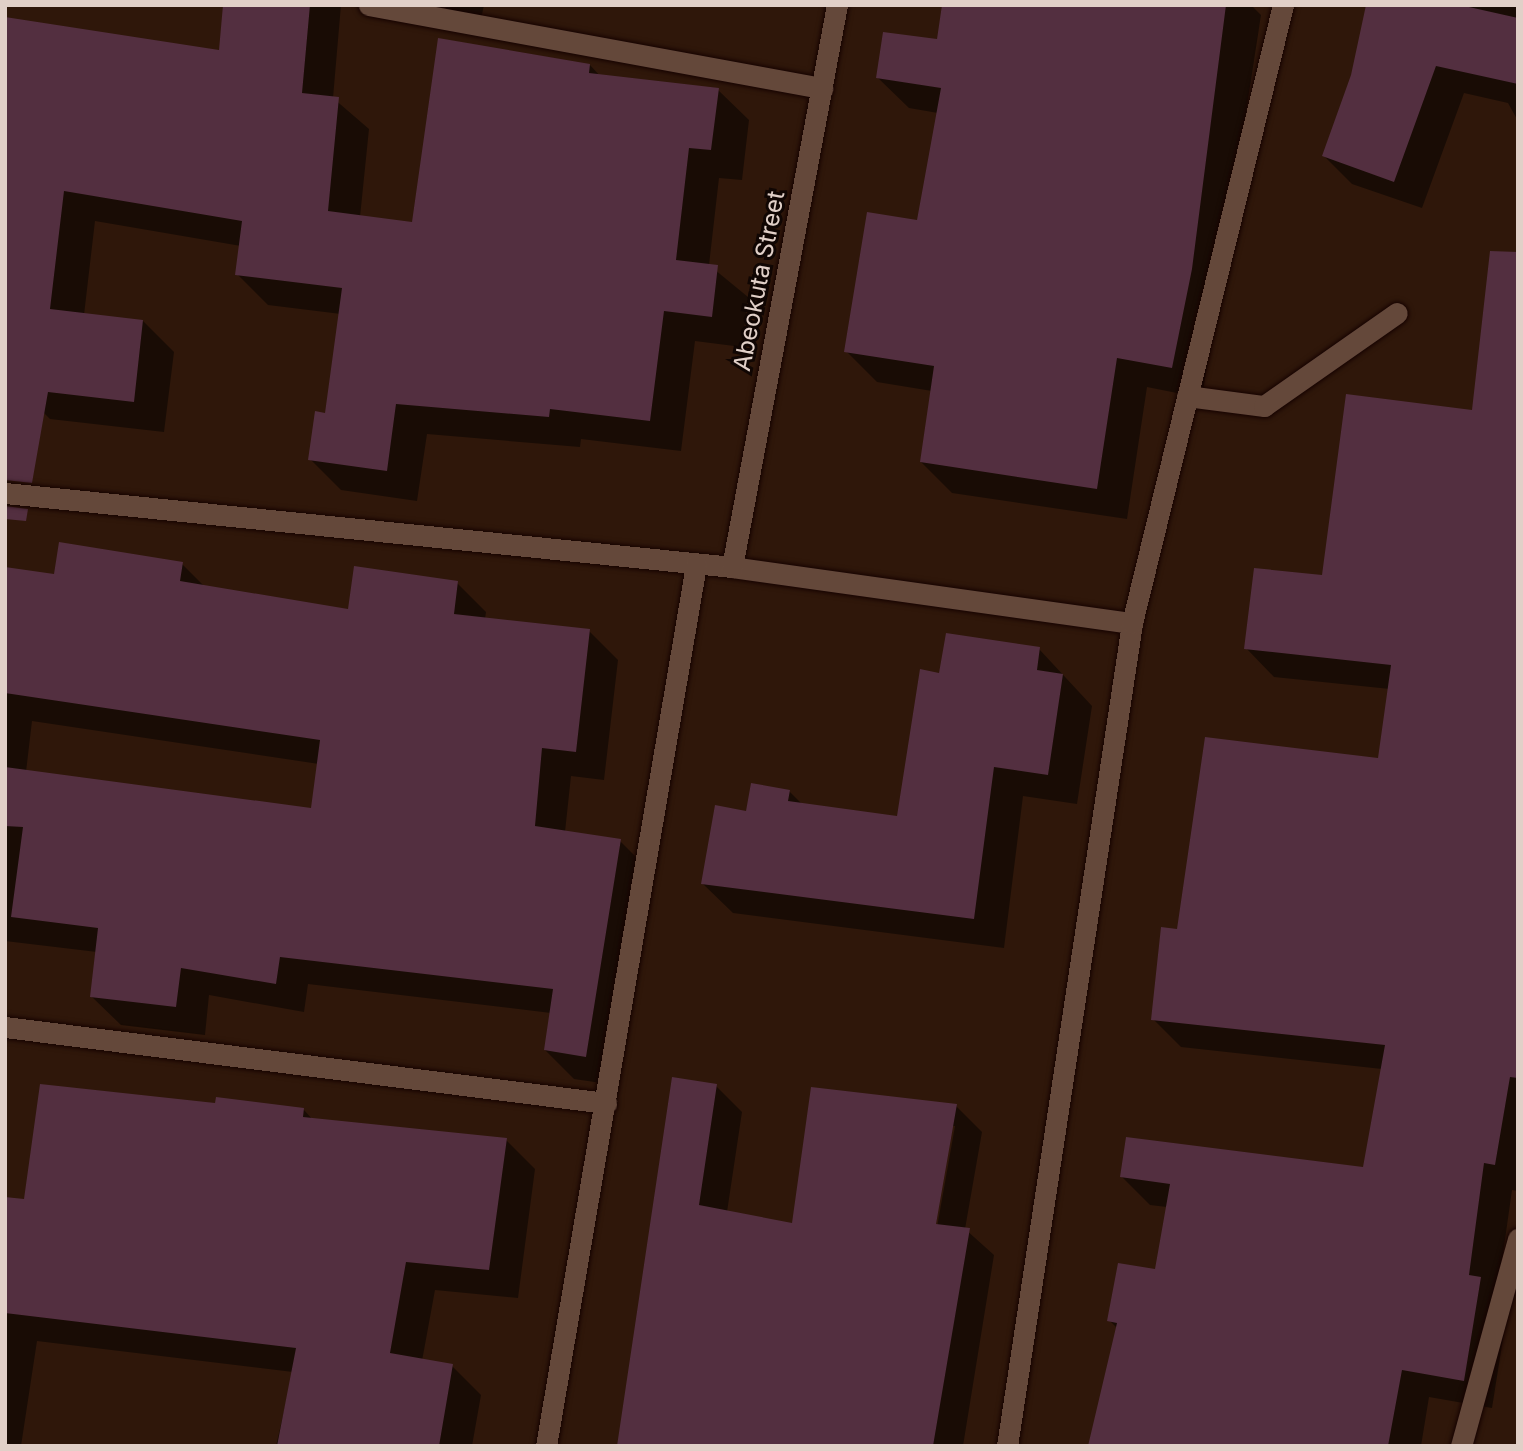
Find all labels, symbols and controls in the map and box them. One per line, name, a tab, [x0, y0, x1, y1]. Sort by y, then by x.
street label: Abeokuta Street	[727, 188, 791, 374]

